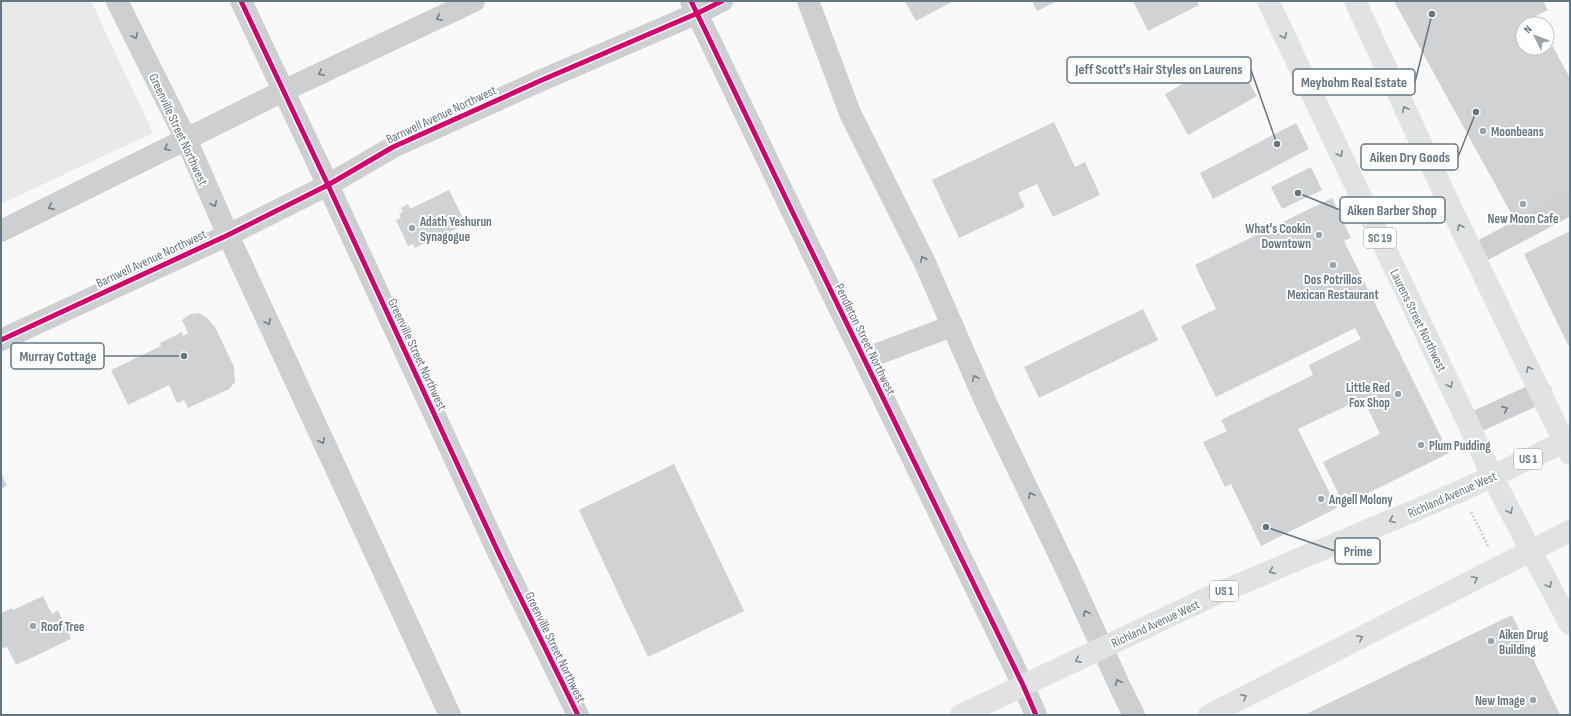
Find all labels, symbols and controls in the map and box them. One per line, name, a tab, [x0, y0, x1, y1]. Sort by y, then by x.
one-way arrow	[436, 13, 443, 21]
north arrow	[1515, 16, 1555, 56]
text: N	[1521, 23, 1535, 36]
one-way arrow	[130, 32, 138, 39]
one-way arrow	[1279, 32, 1287, 40]
callout: Jeff Scott's Hair Styles on Laurens	[1067, 57, 1251, 83]
text: Jeff Scott's Hair Styles on Laurens	[1074, 61, 1243, 78]
one-way arrow	[318, 68, 326, 76]
callout: Meybohm Real Estate	[1293, 69, 1415, 95]
street label: Greenville Street Northwest	[145, 71, 211, 188]
text: Meybohm Real Estate	[1301, 74, 1407, 91]
street label: Barnwell Avenue Northwest	[384, 82, 499, 147]
one-way arrow	[1402, 106, 1410, 114]
place label: Moonbeans	[1491, 124, 1544, 140]
marker: Moonbeans	[1478, 126, 1488, 136]
one-way arrow	[163, 143, 171, 151]
callout: Aiken Dry Goods	[1361, 144, 1458, 170]
text: Aiken Dry Goods	[1369, 149, 1450, 166]
one-way arrow	[1335, 150, 1343, 157]
callout: Aiken Barber Shop	[1340, 197, 1445, 223]
marker: New Moon Cafe	[1518, 199, 1528, 209]
one-way arrow	[209, 200, 217, 207]
one-way arrow	[47, 202, 55, 210]
text: Aiken Barber Shop	[1346, 202, 1437, 219]
place label: New Moon Cafe	[1488, 211, 1559, 227]
place label: Adath Yeshurun Synagogue	[419, 214, 492, 245]
place label: What's Cookin Downtown	[1245, 221, 1311, 252]
marker: Adath Yeshurun Synagogue	[407, 223, 417, 233]
one-way arrow	[1457, 224, 1465, 231]
street label: Barnwell Avenue Northwest	[94, 226, 209, 291]
road number: SC 19	[1364, 228, 1396, 248]
marker: What's Cookin Downtown	[1314, 230, 1324, 240]
one-way arrow	[920, 255, 927, 263]
marker: Dos Potrillos Mexican Restaurant	[1328, 260, 1338, 270]
street label: Laurens Street Northwest	[1386, 266, 1450, 374]
place label: Dos Potrillos Mexican Restaurant	[1287, 272, 1379, 303]
street label: Pendleton Street Northwest	[831, 281, 899, 398]
street label: Greenville Street Northwest	[384, 296, 450, 413]
one-way arrow	[263, 318, 271, 326]
callout: Murray Cottage	[11, 343, 104, 369]
text: Murray Cottage	[19, 348, 97, 365]
one-way arrow	[1527, 366, 1534, 373]
one-way arrow	[972, 374, 980, 382]
place label: Little Red Fox Shop	[1346, 380, 1390, 411]
one-way arrow	[1445, 381, 1453, 388]
marker: Little Red Fox Shop	[1393, 389, 1403, 399]
one-way arrow	[1500, 406, 1508, 414]
one-way arrow	[317, 436, 325, 444]
place label: Plum Pudding	[1429, 438, 1491, 454]
marker: Plum Pudding	[1416, 440, 1426, 450]
road number: US 1	[1514, 449, 1542, 469]
street label: Richland Avenue West	[1405, 468, 1499, 522]
one-way arrow	[1028, 492, 1036, 499]
place label: Angell Molony	[1328, 492, 1393, 508]
marker: Angell Molony	[1316, 494, 1326, 504]
one-way arrow	[1505, 507, 1513, 514]
one-way arrow	[1389, 515, 1396, 523]
callout: Prime	[1335, 538, 1380, 564]
text: Prime	[1344, 543, 1372, 560]
one-way arrow	[1269, 566, 1276, 574]
one-way arrow	[1471, 576, 1479, 583]
road number: US 1	[1210, 581, 1238, 601]
one-way arrow	[1545, 581, 1552, 588]
street label: Greenville Street Northwest	[521, 589, 589, 706]
street label: Richland Avenue West	[1109, 596, 1202, 651]
one-way arrow	[1083, 609, 1091, 617]
place label: Roof Tree	[41, 619, 85, 635]
marker: Roof Tree	[28, 621, 38, 631]
place label: Aiken Drug Building	[1498, 627, 1549, 658]
one-way arrow	[1355, 635, 1363, 643]
marker: Aiken Drug Building	[1486, 636, 1496, 646]
one-way arrow	[1074, 655, 1082, 663]
one-way arrow	[1114, 679, 1122, 686]
place label: New Image	[1475, 693, 1525, 709]
one-way arrow	[1240, 694, 1247, 702]
marker: New Image	[1528, 695, 1538, 705]

